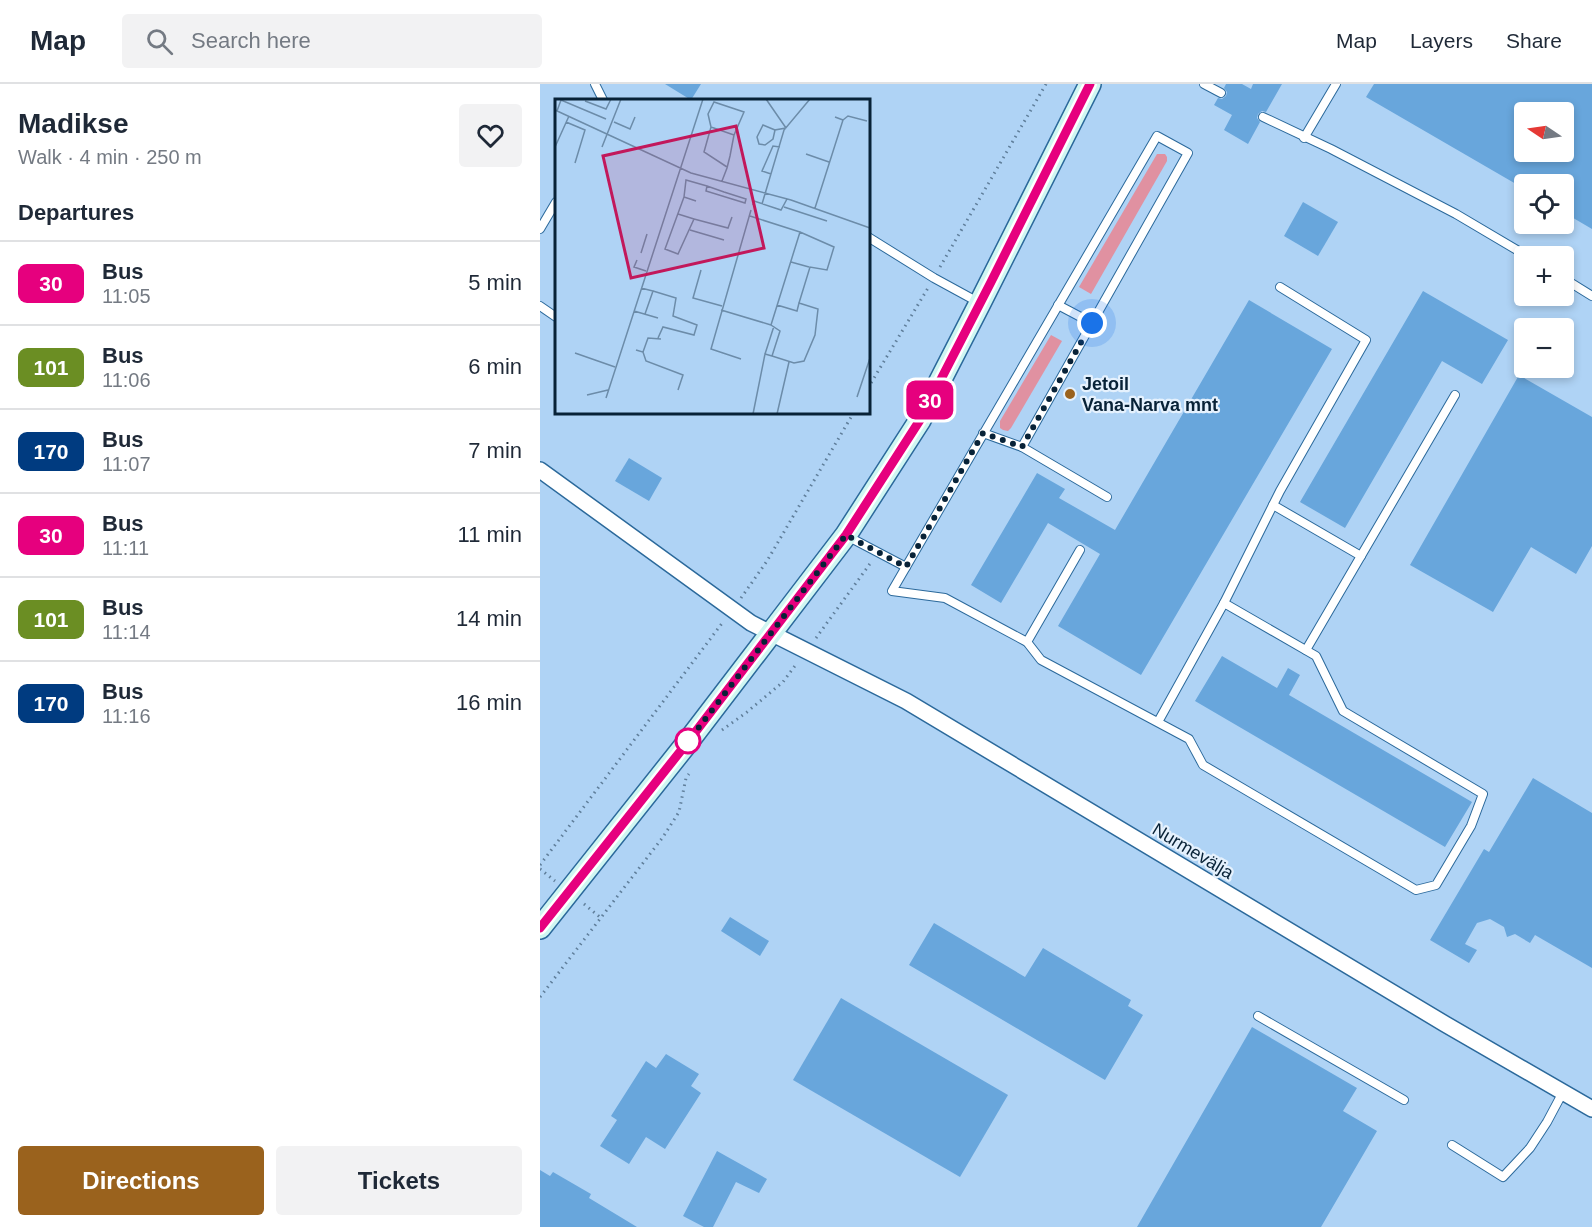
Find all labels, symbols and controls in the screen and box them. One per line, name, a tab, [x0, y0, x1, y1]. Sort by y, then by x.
search box	[122, 14, 542, 68]
text: Map	[30, 25, 86, 56]
icon: search	[143, 25, 176, 58]
text: Search here	[191, 28, 311, 53]
text: Map	[1336, 29, 1377, 52]
text: Layers	[1410, 29, 1473, 52]
text: Share	[1506, 29, 1562, 52]
inset map	[555, 99, 870, 414]
north arrow	[1514, 102, 1574, 162]
map controls	[1514, 102, 1574, 378]
button: heart	[459, 104, 522, 167]
text: Madikse	[18, 108, 129, 139]
text: Walk · 4 min · 250 m	[18, 146, 202, 168]
button: locate	[1514, 174, 1574, 234]
text: Departures	[18, 200, 134, 225]
button: +	[1514, 246, 1574, 306]
text: Bus	[102, 259, 144, 284]
text: 5 min	[468, 270, 522, 295]
text: 30	[39, 272, 63, 295]
text: 11:05	[102, 285, 151, 307]
your location	[1077, 308, 1107, 338]
button: −	[1514, 318, 1574, 378]
text: Bus	[102, 343, 144, 368]
text: 6 min	[468, 354, 522, 379]
text: 101	[33, 356, 69, 379]
text: 11:06	[102, 369, 151, 391]
place label: Jetoil Vana-Narva mnt	[1082, 374, 1218, 415]
line badge: 30	[903, 380, 957, 420]
marker: Jetoil Vana-Narva mnt	[1063, 387, 1077, 401]
text: 30	[918, 389, 942, 412]
text: Bus	[102, 427, 144, 452]
text: 7 min	[468, 438, 522, 463]
text: 170	[33, 440, 69, 463]
text: 11:07	[102, 453, 151, 475]
text: Bus	[102, 511, 144, 536]
text: 11 min	[458, 522, 522, 547]
text: 30	[39, 524, 63, 547]
text: 11:11	[102, 537, 149, 559]
text: Bus	[102, 595, 144, 620]
text: 14 min	[456, 606, 522, 631]
text: 101	[33, 608, 69, 631]
text: 11:14	[102, 621, 151, 643]
text: Bus	[102, 679, 144, 704]
text: 16 min	[456, 690, 522, 715]
text: 170	[33, 692, 69, 715]
text: 11:16	[102, 705, 151, 727]
unlabelled marker	[675, 728, 701, 754]
street label: Nurmevälja	[1149, 819, 1238, 884]
button: Directions	[18, 1146, 264, 1215]
button: Tickets	[276, 1146, 522, 1215]

